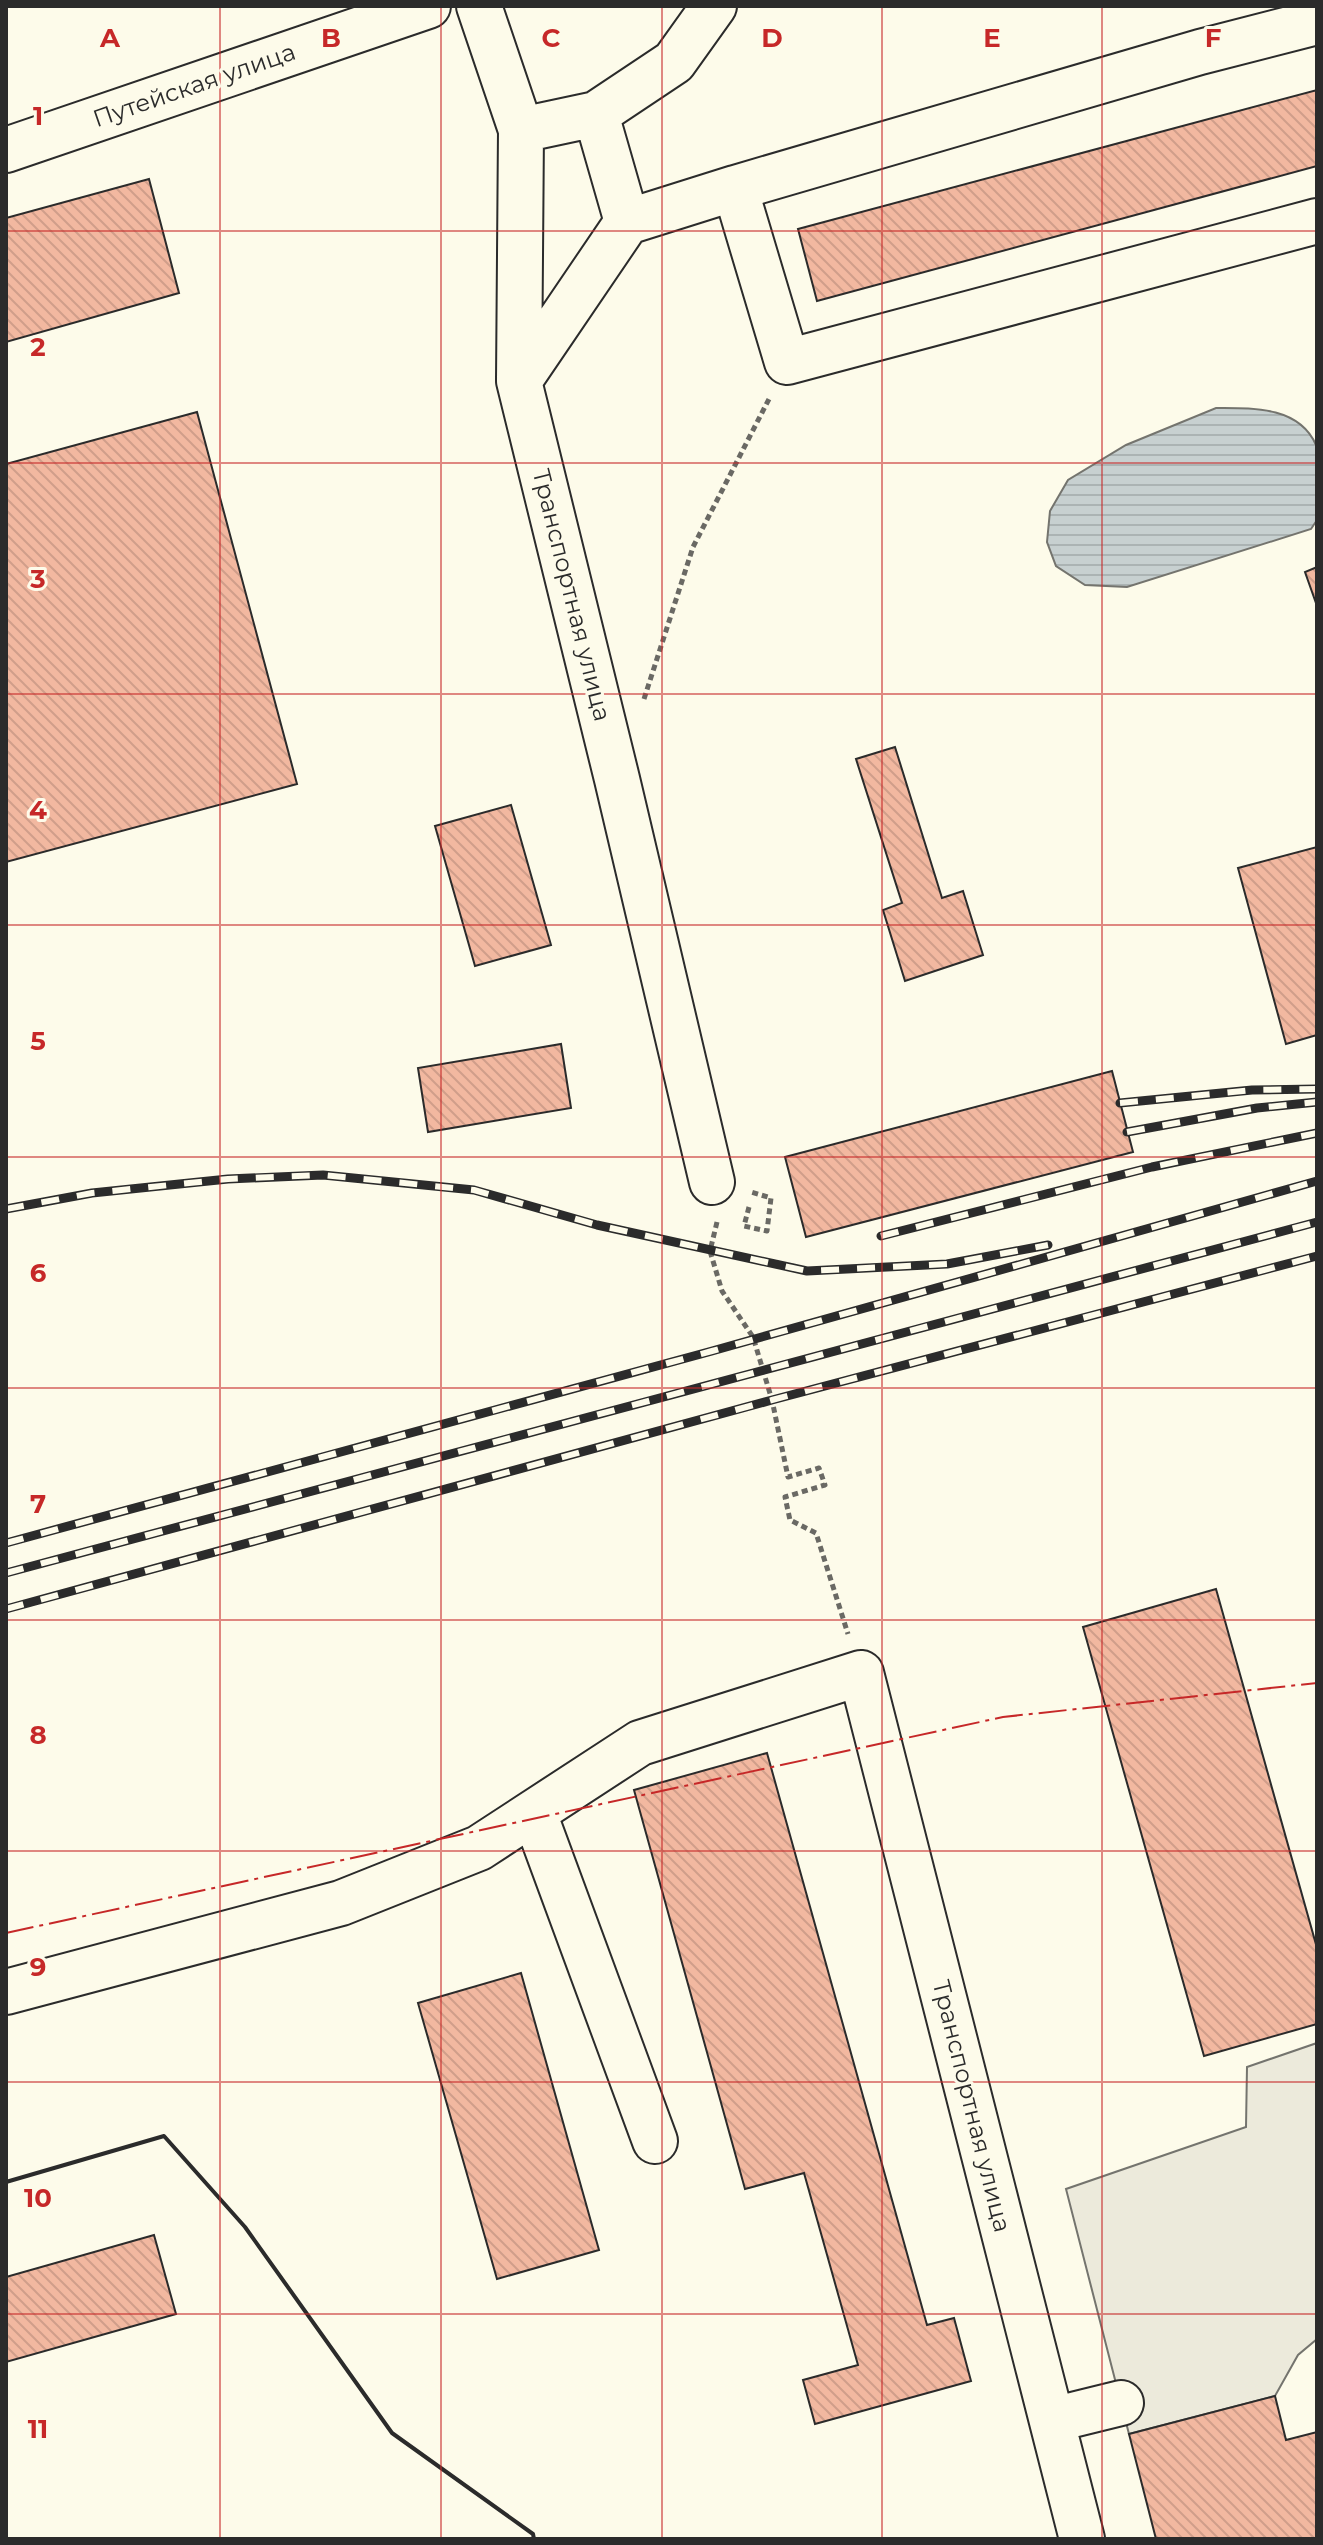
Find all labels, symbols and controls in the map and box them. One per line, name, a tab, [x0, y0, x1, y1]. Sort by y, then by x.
text: A	[99, 22, 121, 54]
text: B	[321, 22, 341, 54]
text: C	[542, 22, 561, 54]
text: D	[761, 22, 783, 54]
text: E	[983, 22, 1001, 54]
text: F	[1205, 22, 1221, 54]
street label: Путейская улица	[89, 37, 299, 133]
text: 1	[33, 100, 43, 132]
text: 2	[30, 331, 46, 363]
street label: Транспортная улица	[527, 466, 617, 724]
text: 3	[29, 563, 46, 595]
text: 4	[29, 794, 47, 826]
text: 5	[30, 1025, 46, 1057]
text: 6	[30, 1257, 47, 1289]
text: 7	[30, 1488, 46, 1520]
text: 8	[29, 1719, 47, 1751]
text: 9	[30, 1951, 46, 1983]
street label: Транспортная улица	[927, 1977, 1017, 2235]
text: 10	[24, 2182, 52, 2214]
text: 11	[28, 2413, 48, 2445]

